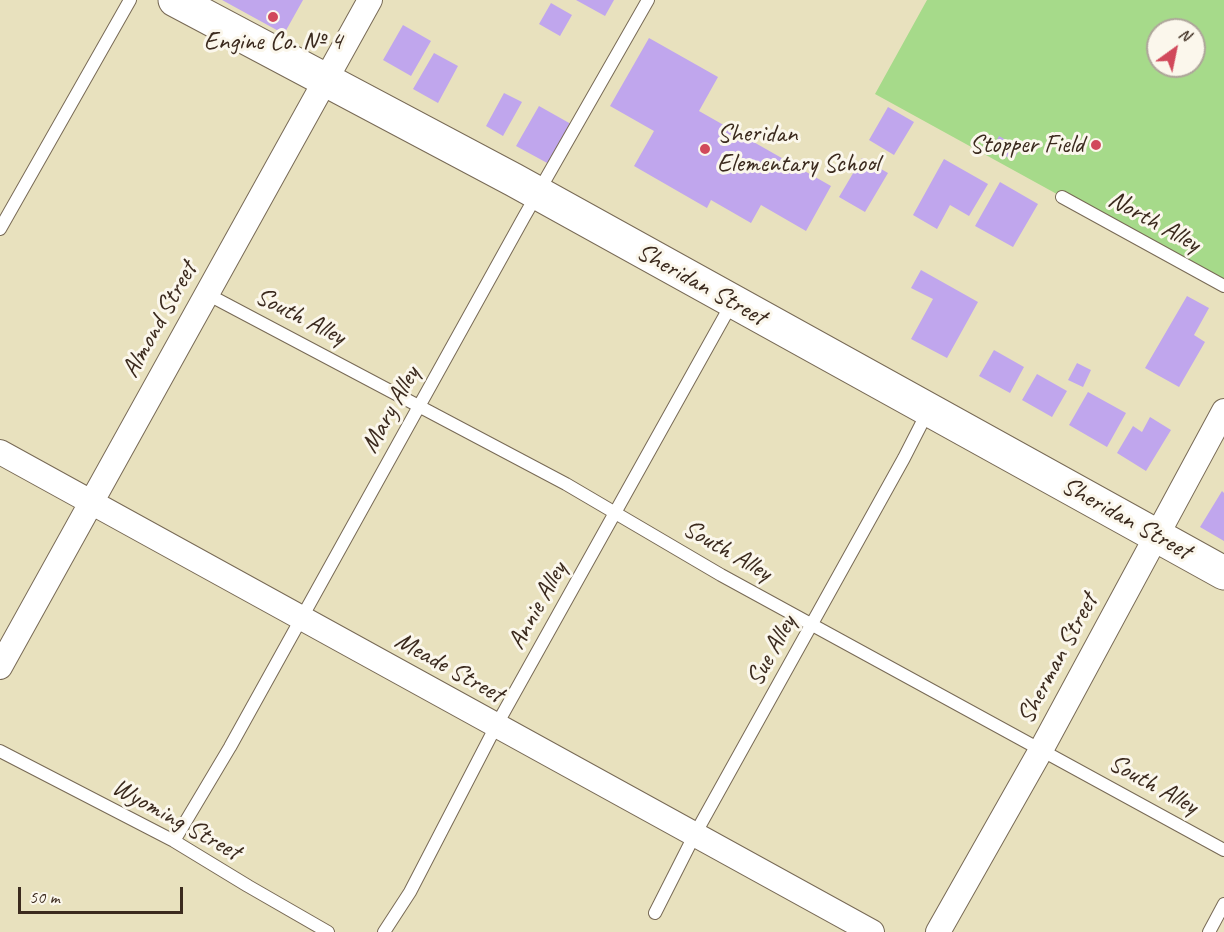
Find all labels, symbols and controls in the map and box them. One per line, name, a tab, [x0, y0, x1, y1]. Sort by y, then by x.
marker: Engine Co. № 4	[266, 10, 280, 24]
north arrow	[1146, 18, 1206, 78]
text: N	[1175, 23, 1194, 46]
place label: Engine Co. № 4	[204, 26, 342, 58]
place label: Sheridan Elementary School	[717, 118, 879, 180]
place label: Stopper Field	[969, 129, 1084, 161]
marker: Stopper Field	[1089, 138, 1103, 152]
marker: Sheridan Elementary School	[698, 142, 712, 156]
street label: North Alley	[1103, 184, 1205, 260]
street label: Sheridan Street	[631, 237, 771, 333]
street label: Almond Street	[115, 257, 205, 383]
street label: South Alley	[250, 281, 350, 353]
street label: Mary Alley	[355, 361, 427, 459]
street label: Sheridan Street	[1056, 471, 1196, 567]
street label: South Alley	[677, 513, 777, 589]
street label: Annie Alley	[501, 557, 575, 655]
street label: Sherman Street	[1011, 589, 1105, 729]
street label: Sue Alley	[740, 610, 804, 692]
street label: Meade Street	[389, 625, 509, 711]
street label: South Alley	[1103, 748, 1203, 822]
street label: Wyoming Street	[106, 772, 246, 868]
scale bar	[21, 875, 186, 913]
text: 50 m	[29, 886, 60, 908]

